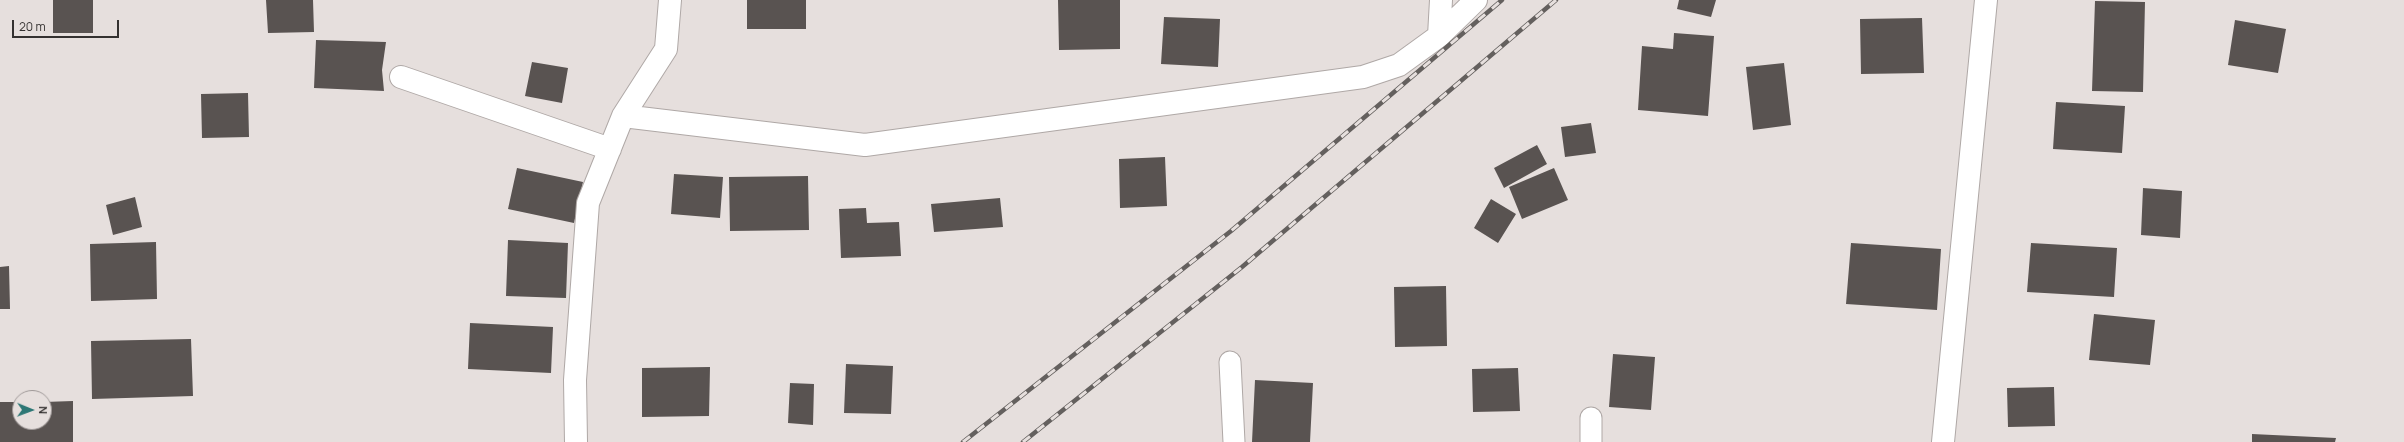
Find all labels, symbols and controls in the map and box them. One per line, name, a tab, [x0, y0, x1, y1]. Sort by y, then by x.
scale bar	[14, 12, 121, 38]
text: 20 m	[19, 18, 46, 35]
north arrow	[12, 390, 52, 430]
text: N	[36, 406, 51, 414]

